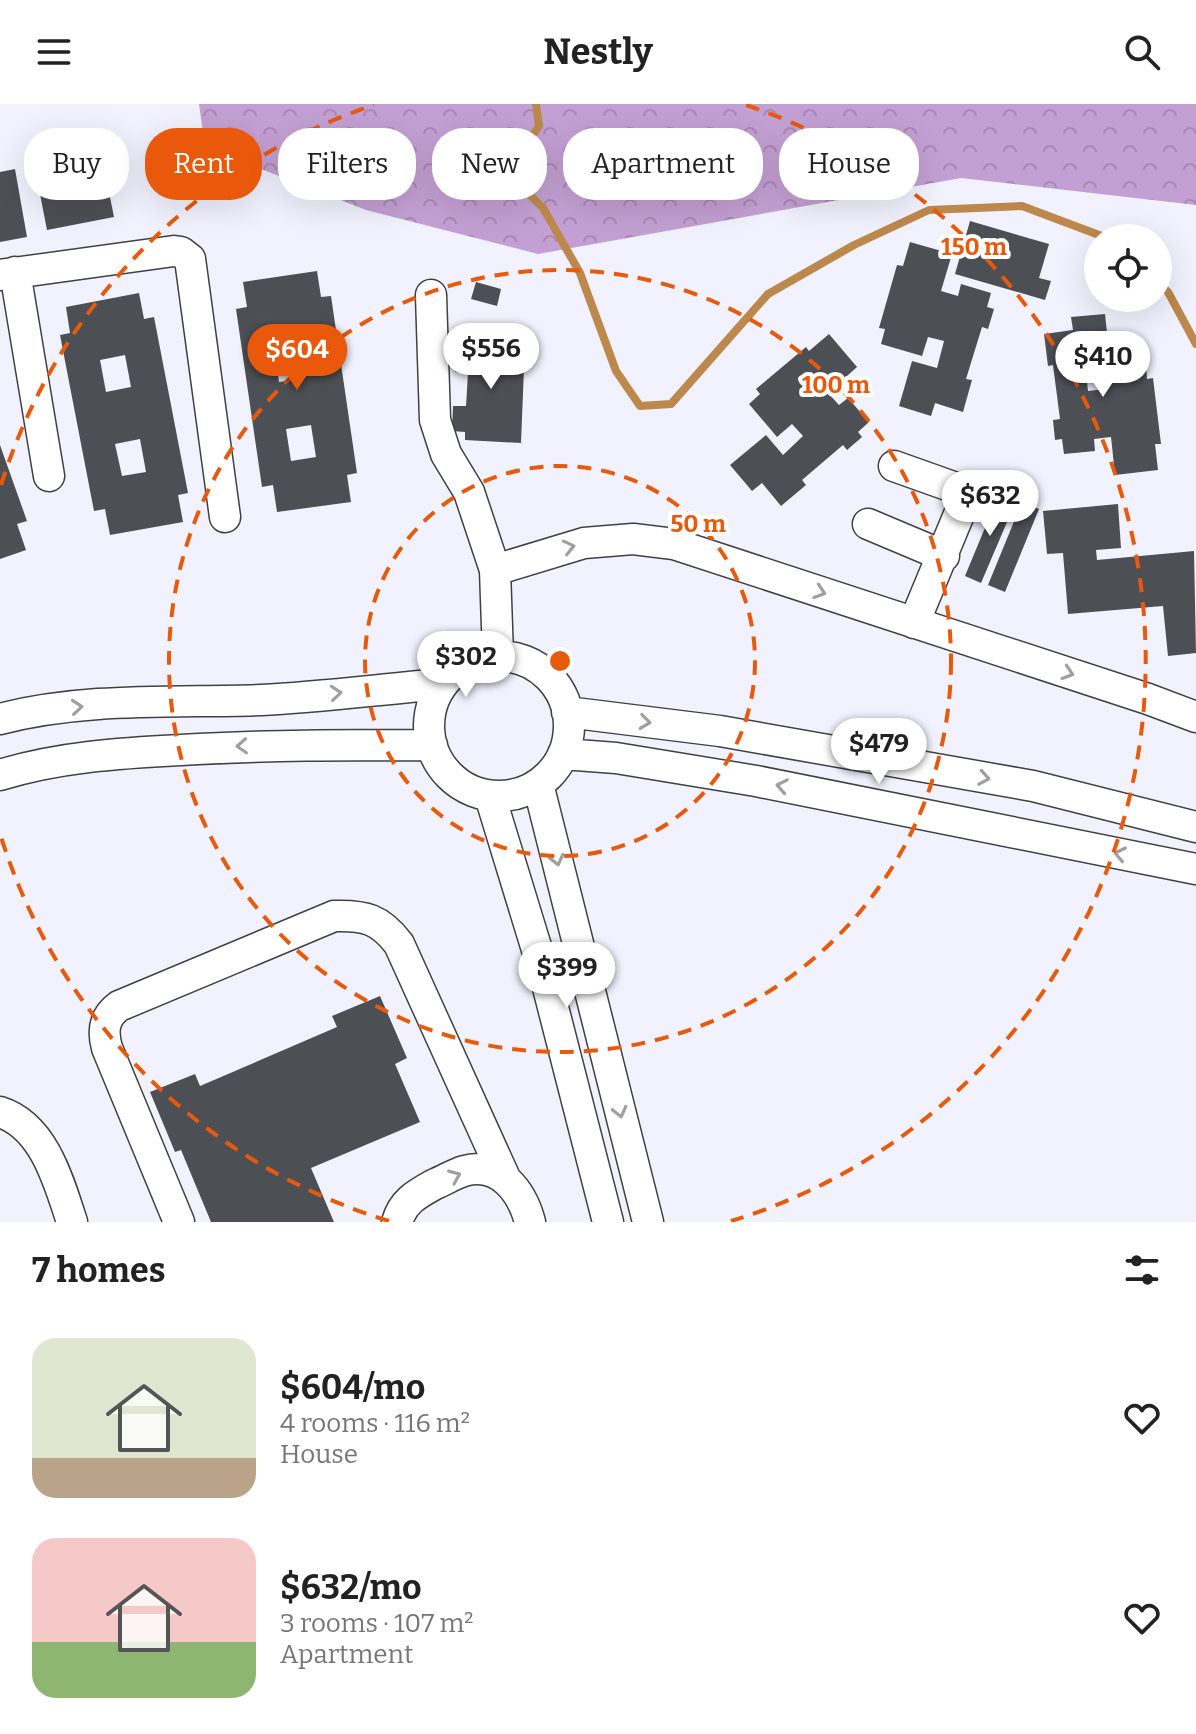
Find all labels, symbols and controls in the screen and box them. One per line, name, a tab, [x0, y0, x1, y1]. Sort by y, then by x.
icon: menu	[32, 30, 76, 74]
text: Nestly	[543, 30, 653, 74]
icon: search	[1120, 30, 1164, 74]
chip: Buy	[24, 128, 129, 200]
chip: Rent	[145, 128, 262, 200]
chip: Filters	[278, 128, 416, 200]
chip: New	[432, 128, 547, 200]
chip: Apartment	[563, 128, 763, 200]
chip: House	[779, 128, 919, 200]
map controls	[1084, 224, 1172, 312]
button: locate	[1084, 224, 1172, 312]
text: 150 m	[941, 233, 1007, 261]
pin: $556	[444, 323, 538, 391]
pin: $604	[250, 324, 344, 392]
pin: $410	[1056, 331, 1150, 399]
text: $556	[461, 333, 521, 364]
text: $604	[265, 334, 329, 365]
text: $410	[1073, 341, 1133, 372]
text: 100 m	[802, 371, 870, 399]
pin: $632	[943, 470, 1037, 538]
text: $632	[960, 480, 1020, 511]
text: 50 m	[670, 510, 726, 538]
one-way arrow	[562, 539, 575, 556]
one-way arrow	[813, 583, 827, 599]
pin: $302	[419, 631, 513, 699]
text: $302	[435, 641, 497, 672]
centre of rings	[546, 647, 574, 675]
one-way arrow	[1060, 663, 1074, 679]
one-way arrow	[330, 685, 343, 702]
one-way arrow	[71, 698, 84, 715]
one-way arrow	[638, 713, 651, 730]
pin: $479	[832, 718, 926, 786]
text: $479	[849, 728, 909, 759]
one-way arrow	[235, 737, 248, 754]
one-way arrow	[977, 768, 991, 785]
one-way arrow	[776, 778, 790, 795]
one-way arrow	[1113, 846, 1127, 863]
one-way arrow	[547, 852, 564, 866]
pin: $399	[520, 942, 614, 1010]
text: $399	[536, 952, 598, 983]
one-way arrow	[611, 1105, 628, 1118]
one-way arrow	[447, 1169, 461, 1185]
icon: filters	[1120, 1248, 1164, 1292]
text: 7 homes	[32, 1250, 165, 1291]
text: $604/mo	[280, 1367, 425, 1408]
icon: home	[96, 1370, 192, 1466]
icon: heart	[1120, 1396, 1164, 1440]
text: 4 rooms · 116 m²	[280, 1408, 470, 1439]
text: House	[280, 1439, 358, 1470]
text: $632/mo	[280, 1567, 422, 1608]
icon: home	[96, 1570, 192, 1666]
icon: heart	[1120, 1596, 1164, 1640]
text: 3 rooms · 107 m²	[280, 1608, 473, 1639]
text: Apartment	[280, 1639, 413, 1670]

